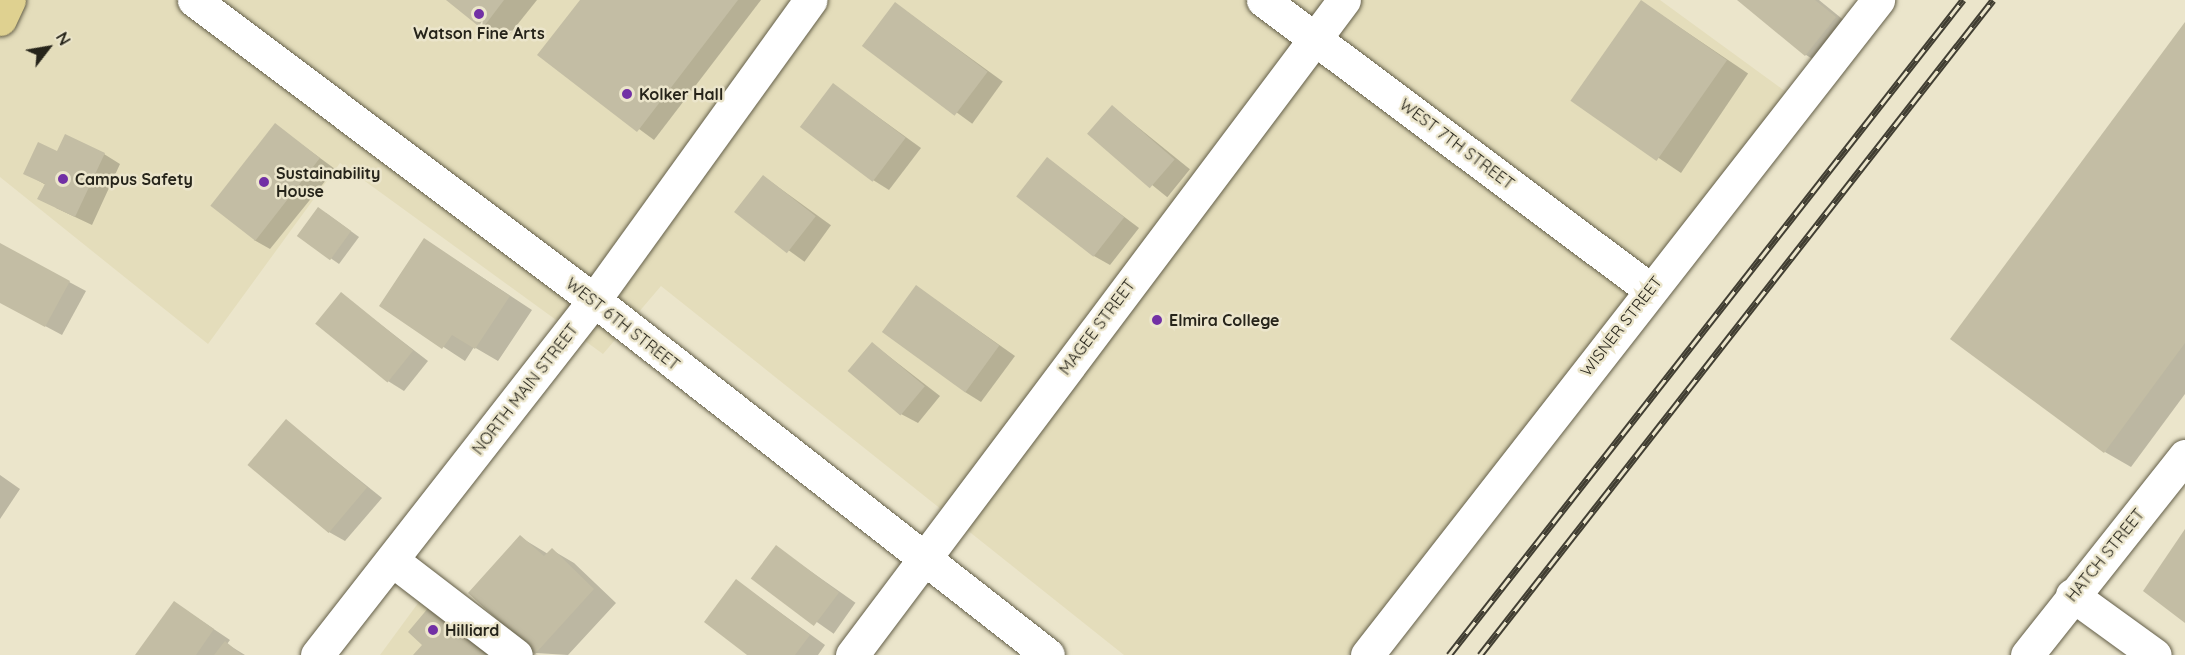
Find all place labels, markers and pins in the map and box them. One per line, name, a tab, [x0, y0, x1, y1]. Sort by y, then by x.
marker: Watson Fine Arts	[472, 7, 486, 21]
place label: Watson Fine Arts	[413, 23, 545, 43]
place label: Kolker Hall	[639, 84, 723, 104]
marker: Kolker Hall	[620, 87, 634, 101]
place label: Sustainability House	[276, 163, 380, 201]
place label: Campus Safety	[75, 169, 193, 189]
marker: Campus Safety	[56, 172, 70, 186]
marker: Sustainability House	[257, 175, 271, 189]
place label: Elmira College	[1169, 310, 1279, 330]
marker: Elmira College	[1150, 313, 1164, 327]
place label: Hilliard	[445, 620, 499, 640]
marker: Hilliard	[426, 623, 440, 637]

